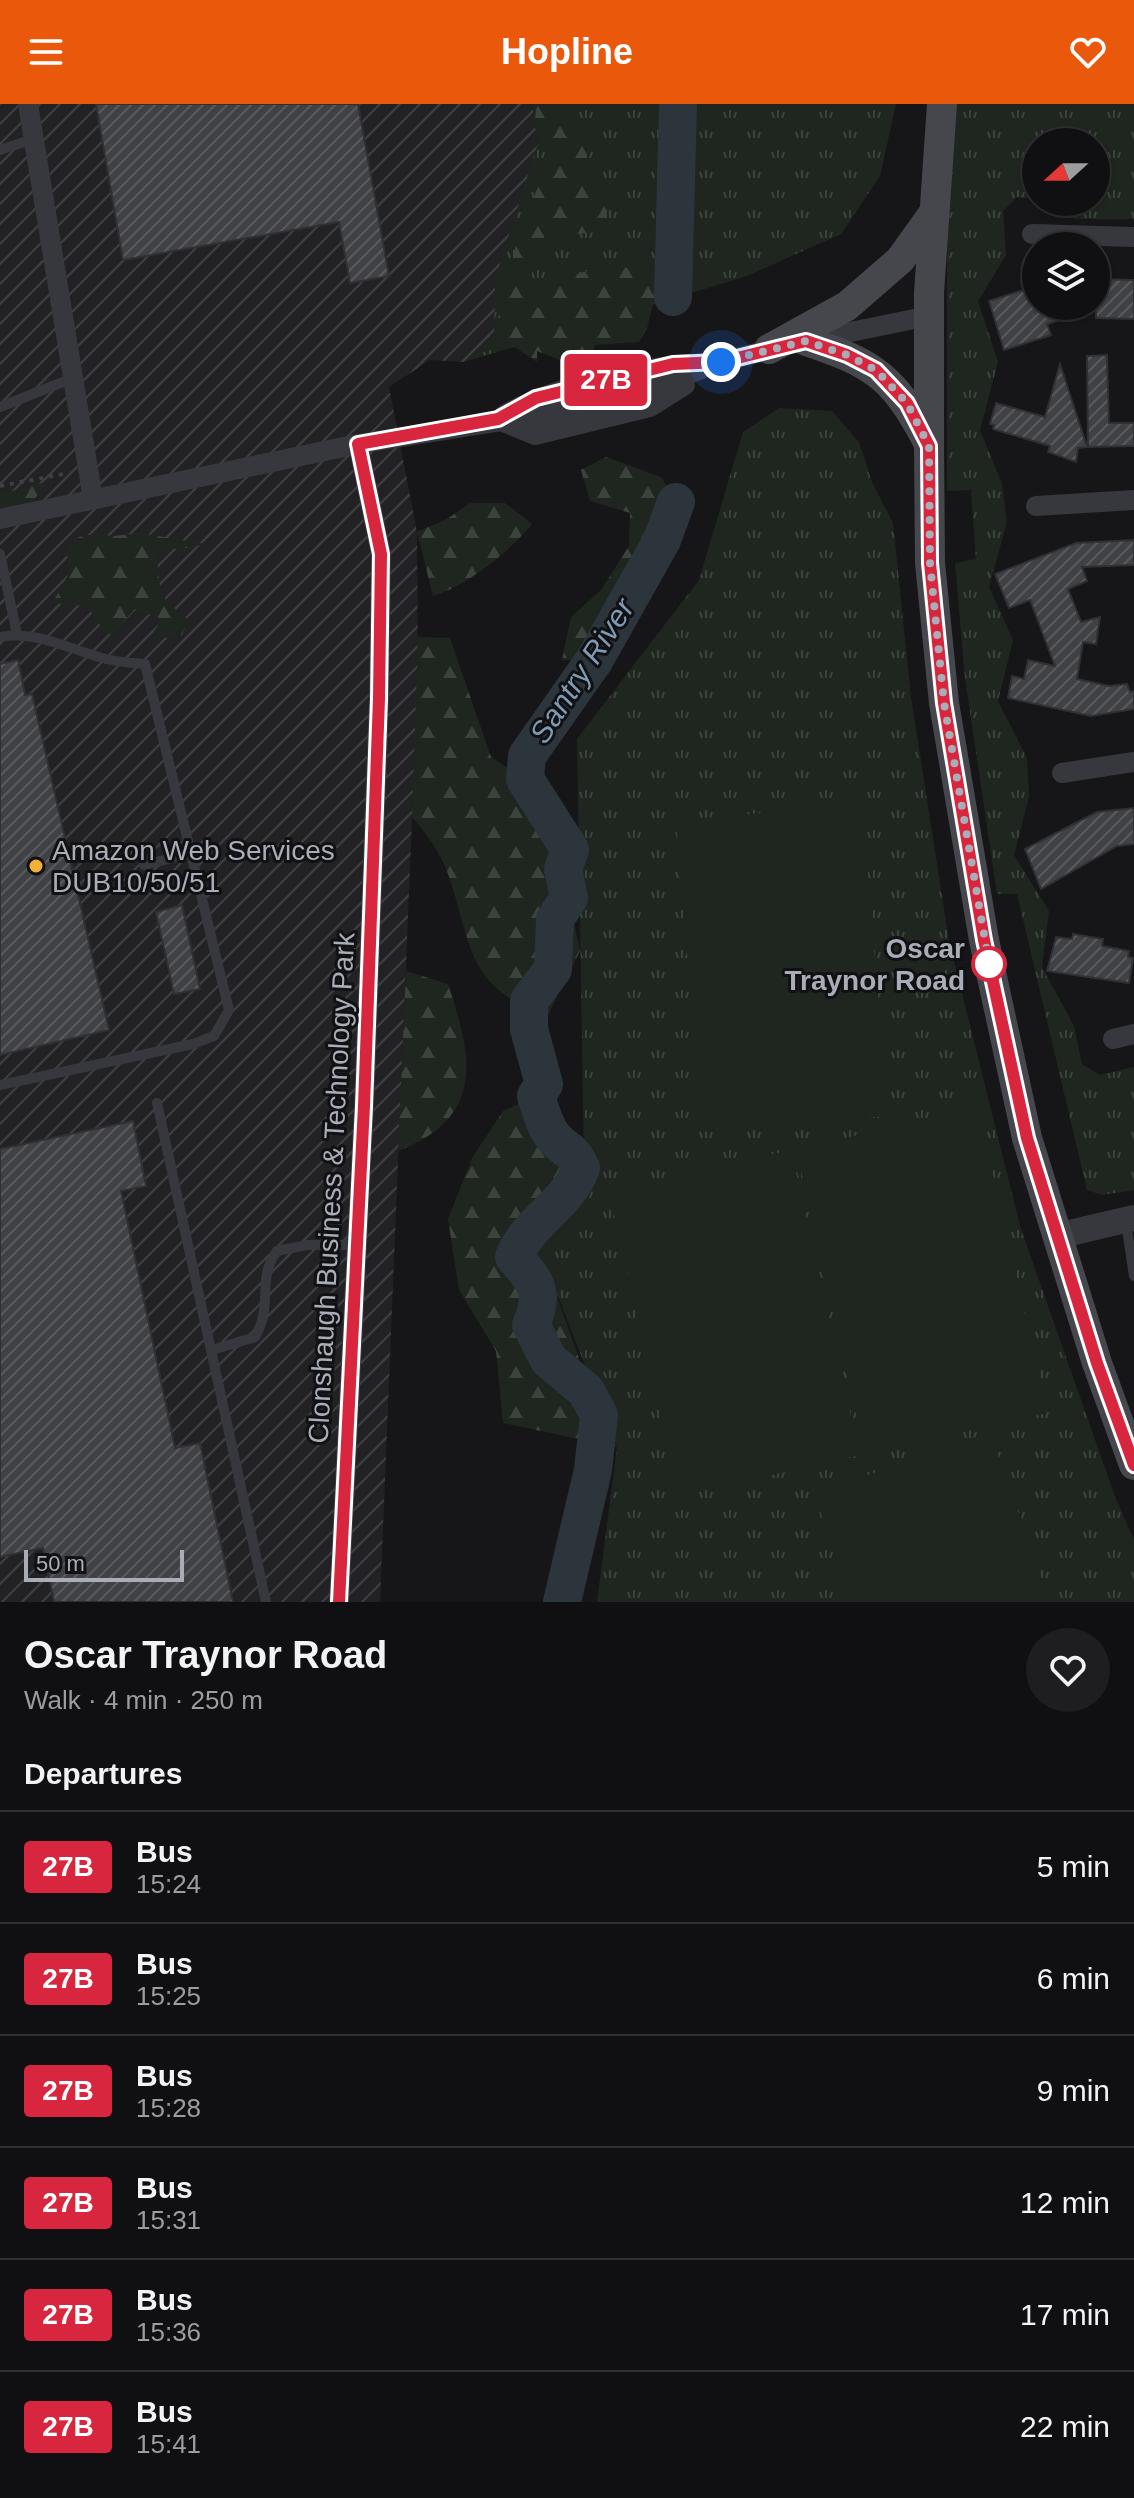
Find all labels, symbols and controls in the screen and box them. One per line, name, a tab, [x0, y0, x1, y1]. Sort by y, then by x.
icon: menu	[24, 30, 68, 74]
icon: heart	[1066, 30, 1110, 74]
text: Hopline	[501, 31, 633, 72]
north arrow	[1022, 128, 1110, 216]
map controls	[1022, 128, 1110, 320]
button: layers	[1022, 232, 1110, 320]
your location	[701, 342, 741, 382]
line badge: 27B	[560, 354, 652, 406]
text: 27B	[580, 364, 632, 395]
water label: Santry River	[523, 592, 641, 749]
place label: Amazon Web Services DUB10/50/51	[52, 835, 335, 898]
marker: Amazon Web Services DUB10/50/51	[27, 857, 45, 875]
street label: Clonshaugh Business & Technology Park	[303, 931, 360, 1444]
place label: Oscar Traynor Road	[785, 933, 965, 996]
marker: Oscar Traynor Road	[972, 947, 1006, 981]
scale bar	[24, 1546, 184, 1582]
text: 50 m	[36, 1551, 85, 1576]
button: heart	[1026, 1628, 1110, 1712]
text: Oscar Traynor Road	[24, 1634, 387, 1676]
text: Walk · 4 min · 250 m	[24, 1685, 263, 1715]
text: Departures	[24, 1757, 182, 1790]
text: Bus	[136, 1835, 193, 1868]
text: 5 min	[1037, 1850, 1110, 1883]
text: 27B	[42, 1851, 94, 1882]
text: 15:24	[136, 1869, 201, 1899]
text: Bus	[136, 1947, 193, 1980]
text: 6 min	[1037, 1962, 1110, 1995]
text: 27B	[42, 1963, 94, 1994]
text: 15:25	[136, 1981, 201, 2011]
text: Bus	[136, 2059, 193, 2092]
text: 9 min	[1037, 2074, 1110, 2107]
text: 27B	[42, 2075, 94, 2106]
text: 15:28	[136, 2093, 201, 2123]
text: Bus	[136, 2171, 193, 2204]
text: 12 min	[1020, 2186, 1110, 2219]
text: 27B	[42, 2187, 94, 2218]
text: 15:31	[136, 2205, 201, 2235]
text: Bus	[136, 2283, 193, 2316]
text: 17 min	[1020, 2298, 1110, 2331]
text: 27B	[42, 2299, 94, 2330]
text: 15:36	[136, 2317, 201, 2347]
text: Bus	[136, 2395, 193, 2428]
text: 22 min	[1020, 2410, 1110, 2443]
text: 27B	[42, 2411, 94, 2442]
text: 15:41	[136, 2429, 201, 2459]

